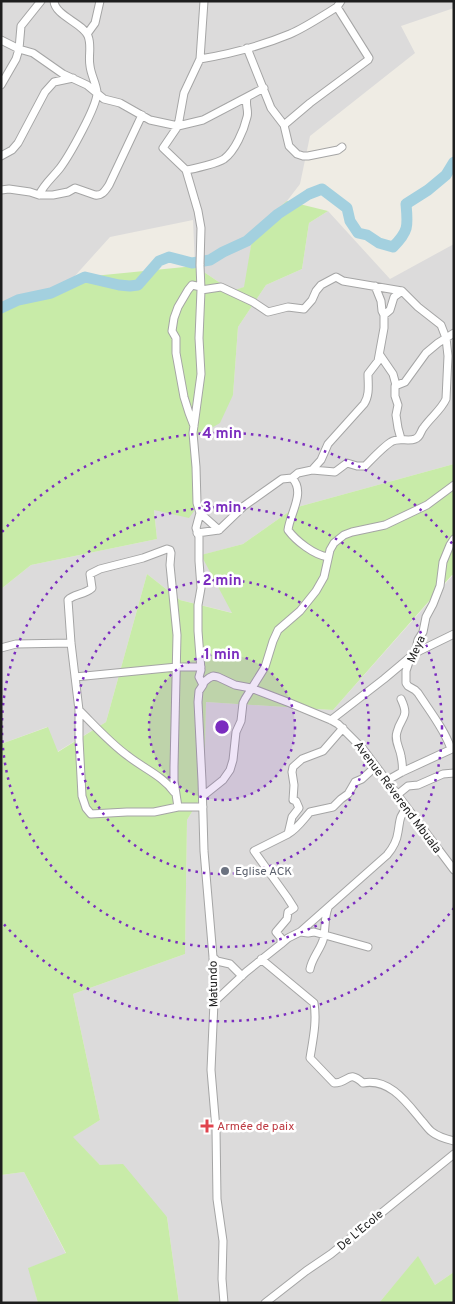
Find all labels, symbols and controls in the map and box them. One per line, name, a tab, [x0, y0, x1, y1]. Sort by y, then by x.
text: 4 min	[202, 425, 242, 444]
text: 3 min	[202, 499, 242, 518]
text: 2 min	[202, 572, 242, 591]
street label: Meya	[404, 633, 430, 666]
text: 1 min	[204, 646, 240, 665]
centre of rings	[213, 718, 231, 736]
street label: Avenue Réverend Mbuala	[350, 738, 445, 857]
place label: Eglise ACK	[235, 864, 292, 880]
marker: Eglise ACK	[219, 865, 231, 877]
street label: Matundo	[206, 960, 222, 1008]
place label: Armée de paix	[217, 1119, 294, 1135]
marker: Armée de paix	[201, 1120, 213, 1132]
street label: De L'Ecole	[334, 1207, 387, 1255]

